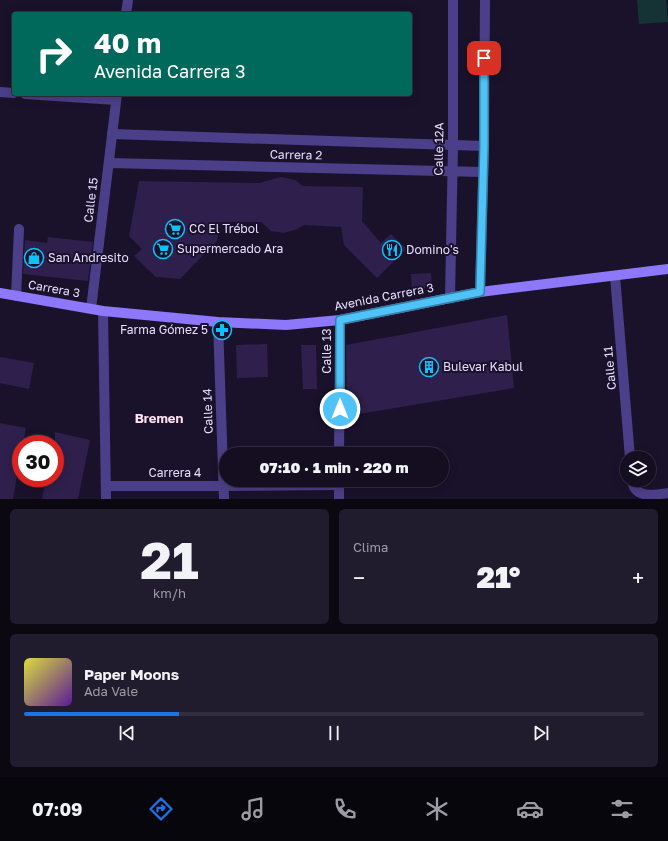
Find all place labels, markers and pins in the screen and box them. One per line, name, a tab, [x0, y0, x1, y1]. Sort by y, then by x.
pin	[467, 41, 501, 75]
supermarket icon: CC El Trébol	[164, 218, 186, 240]
place label: CC El Trébol	[189, 221, 259, 236]
supermarket icon: Supermercado Ara	[152, 238, 174, 260]
restaurant icon: Domino's	[381, 239, 403, 261]
place label: Supermercado Ara	[177, 241, 283, 256]
place label: Domino's	[406, 242, 459, 257]
shop icon: San Andresito	[23, 247, 45, 269]
place label: San Andresito	[48, 250, 129, 265]
pharmacy icon: Farma Gómez 5	[211, 319, 233, 341]
place label: Farma Gómez 5	[120, 322, 208, 337]
building icon: Bulevar Kabul	[418, 356, 440, 378]
place label: Bulevar Kabul	[443, 359, 523, 374]

